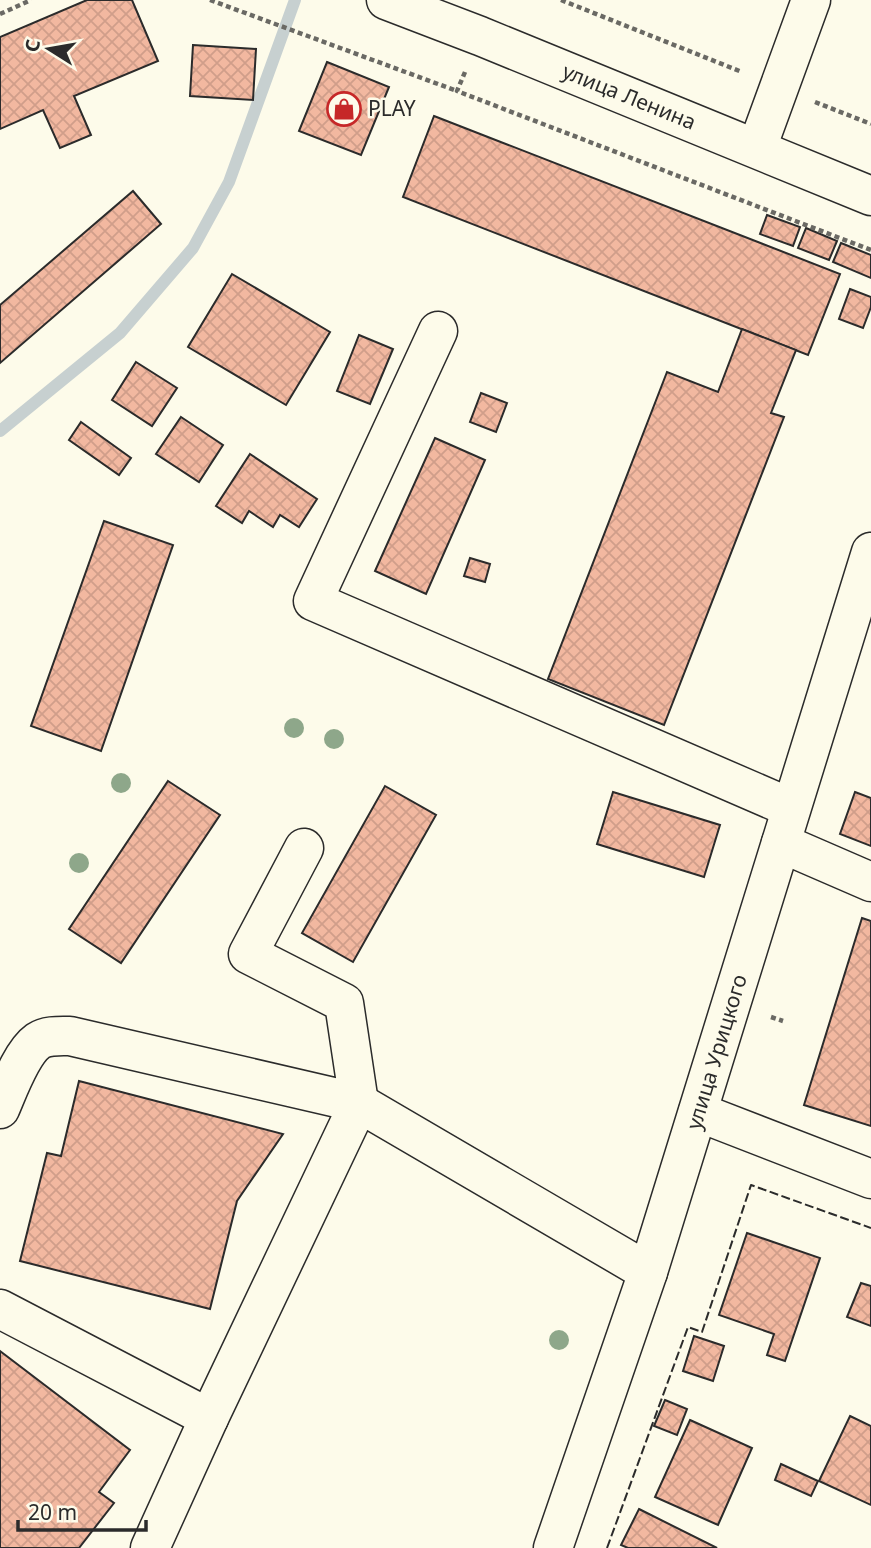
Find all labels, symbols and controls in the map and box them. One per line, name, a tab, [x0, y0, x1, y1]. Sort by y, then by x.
north arrow	[14, 14, 84, 84]
text: С	[18, 37, 46, 54]
street label: улица Ленина	[558, 57, 700, 136]
shop icon: PLAY	[325, 90, 363, 128]
place label: PLAY	[368, 94, 416, 122]
street label: улица Урицкого	[679, 971, 753, 1133]
scale bar	[18, 1488, 145, 1532]
text: 20 m	[28, 1498, 77, 1526]

